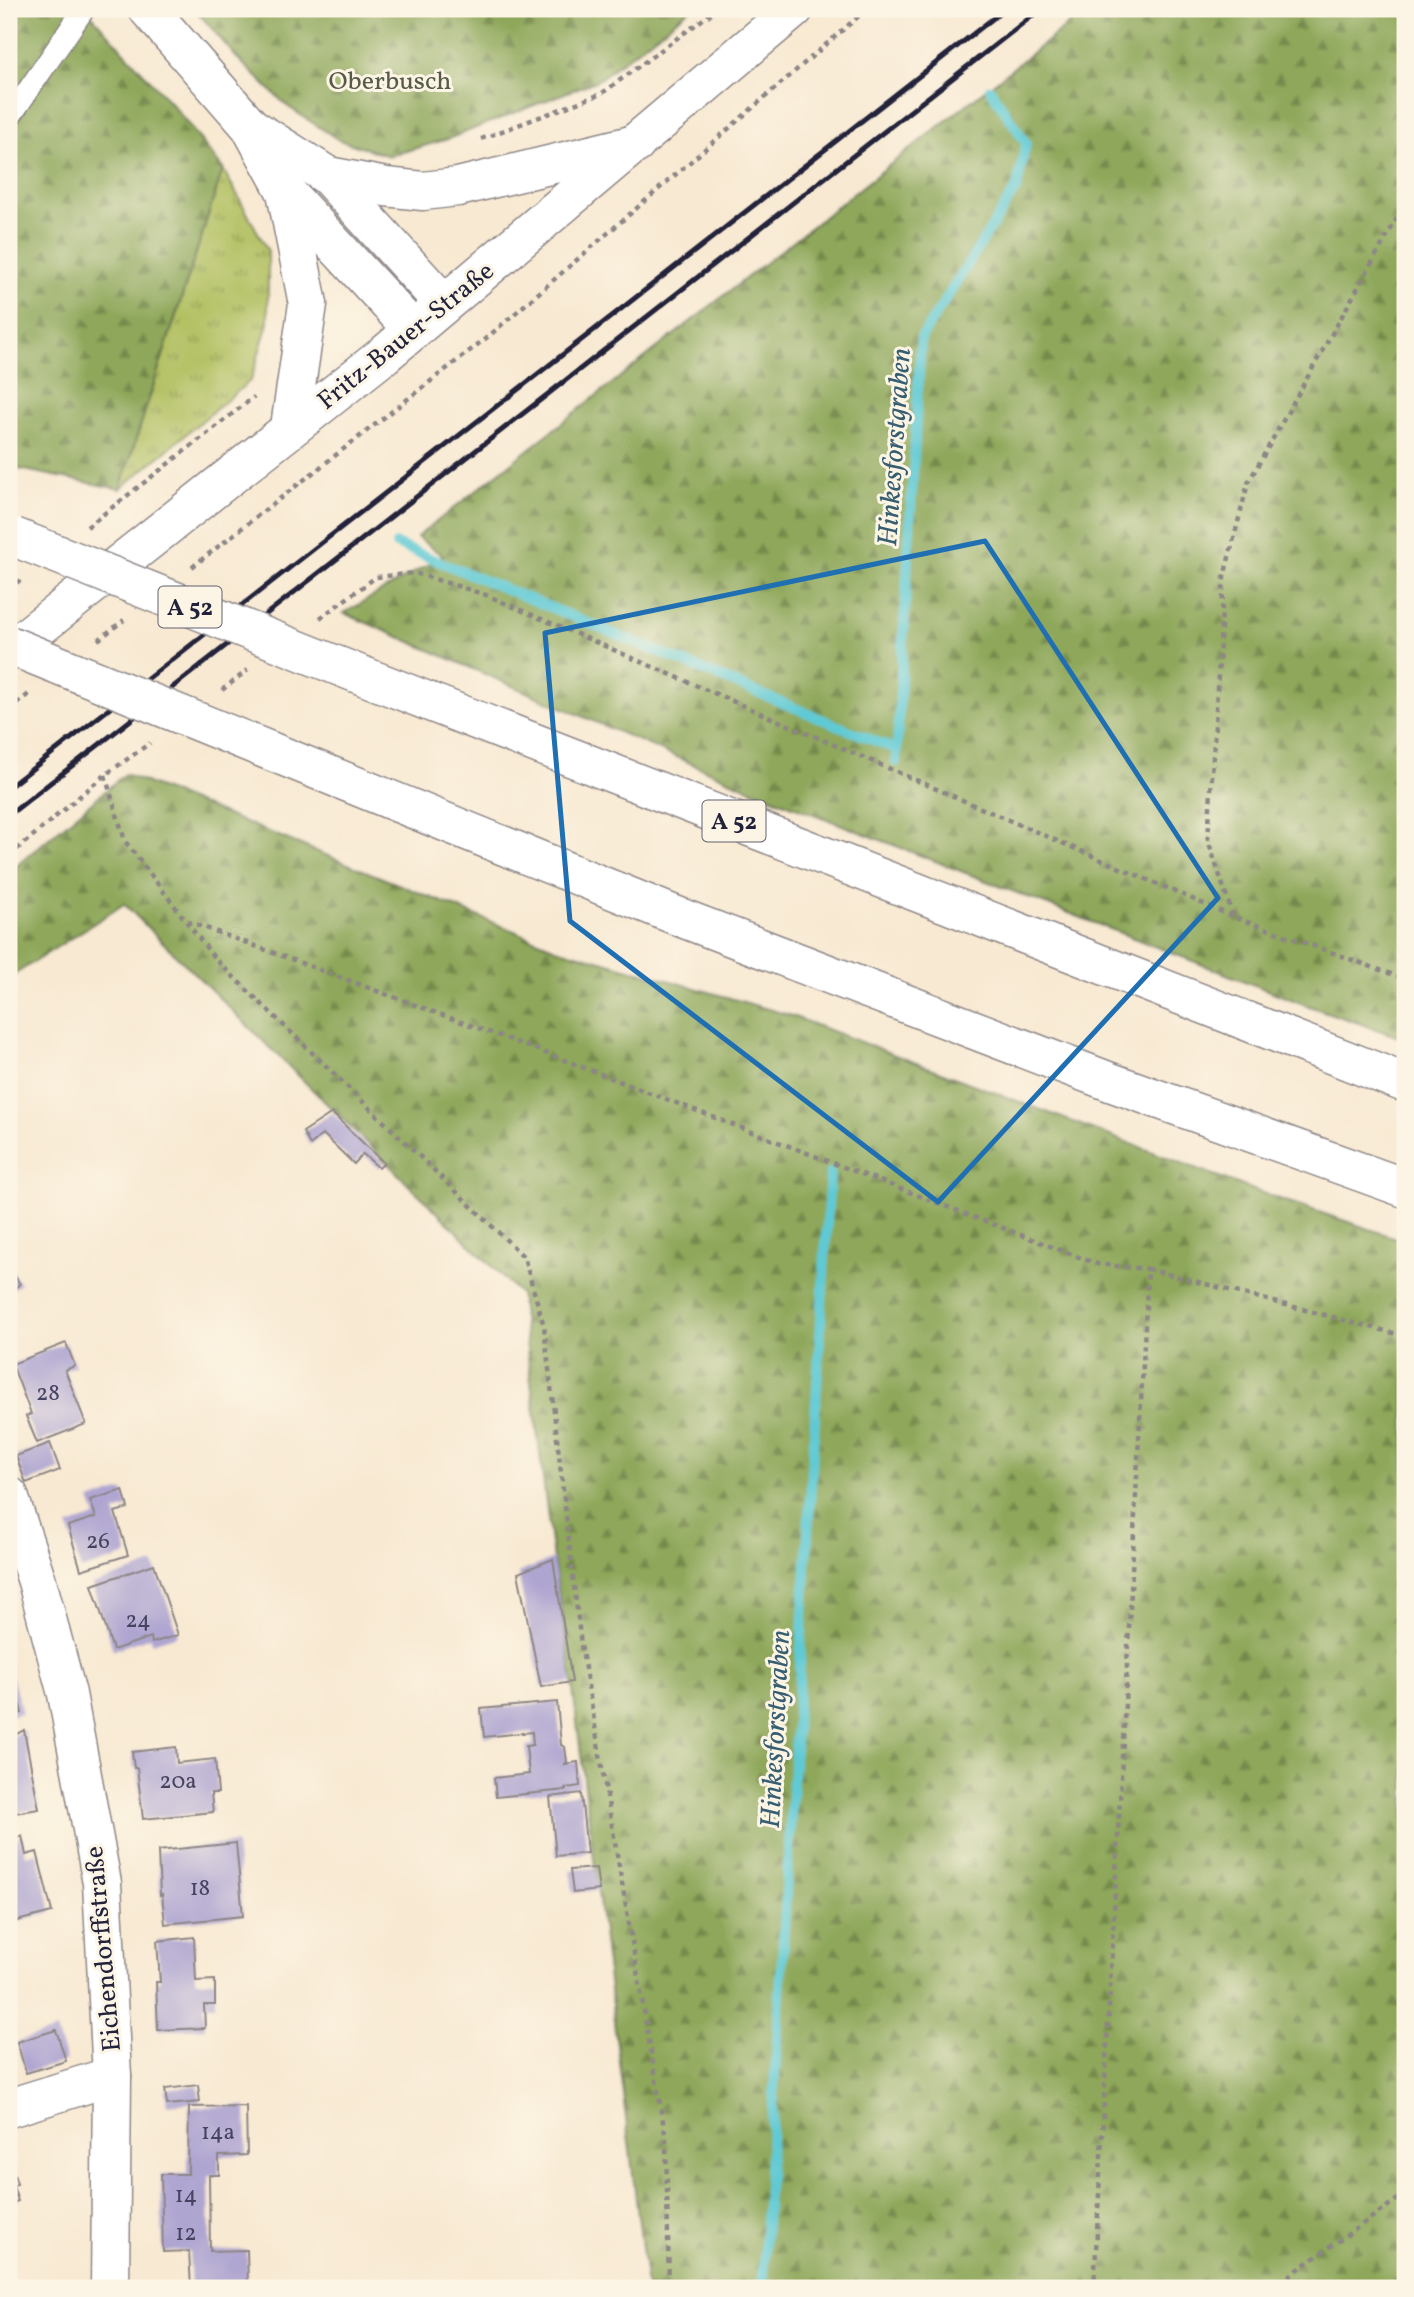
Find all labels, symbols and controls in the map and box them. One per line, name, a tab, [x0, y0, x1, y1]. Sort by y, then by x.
park label: Oberbusch	[329, 64, 451, 100]
street label: Fritz-Bauer-Straße	[310, 254, 502, 419]
water label: Hinkesforstgraben	[869, 347, 922, 548]
road number: A 52	[158, 586, 222, 628]
road number: A 52	[702, 800, 766, 842]
house number: 28	[36, 1378, 60, 1410]
house number: 26	[86, 1526, 110, 1558]
house number: 24	[125, 1605, 151, 1637]
water label: Hinkesforstgraben	[752, 1629, 801, 1829]
house number: 20a	[159, 1766, 197, 1798]
street label: Eichendorffstraße	[77, 1844, 131, 2053]
house number: 18	[190, 1873, 210, 1905]
house number: 14a	[201, 2117, 235, 2149]
house number: 14	[175, 2180, 197, 2212]
house number: 12	[175, 2218, 197, 2250]

